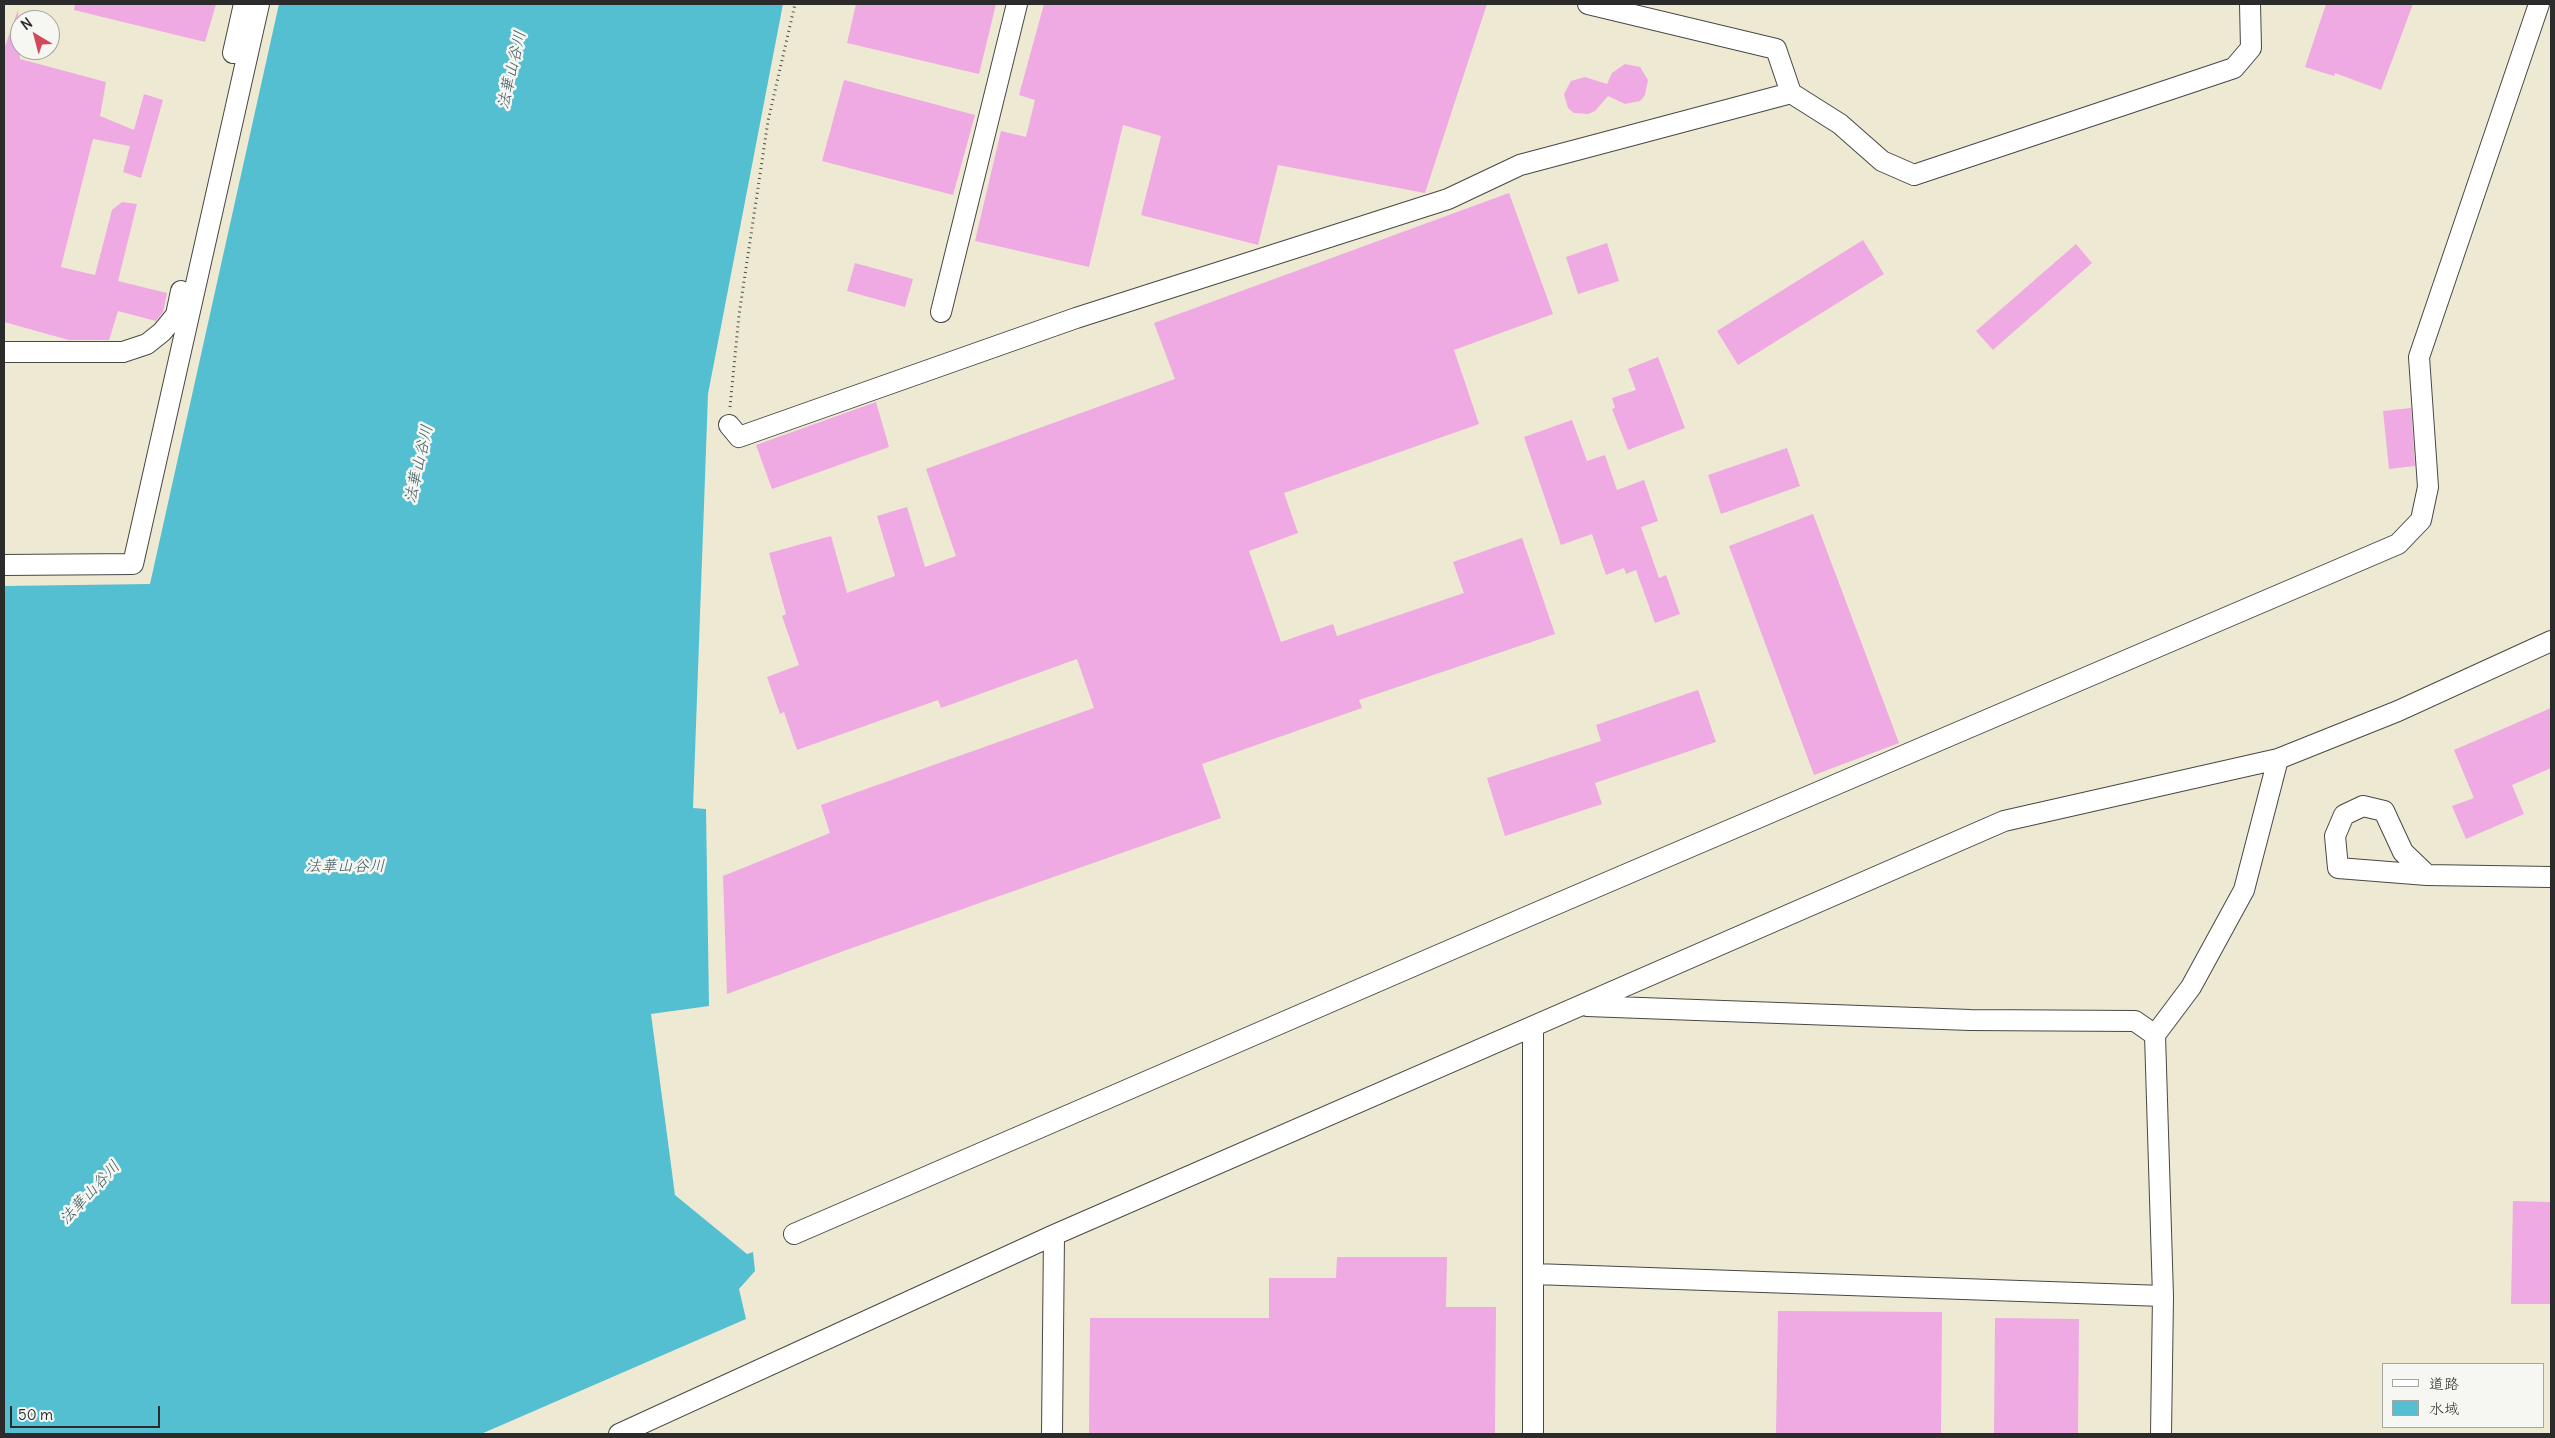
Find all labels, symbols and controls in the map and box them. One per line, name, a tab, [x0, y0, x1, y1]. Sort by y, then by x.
north arrow	[10, 10, 60, 60]
text: N	[17, 14, 36, 34]
water label: 法華山谷川	[494, 29, 530, 111]
water label: 法華山谷川	[401, 423, 437, 505]
water label: 法華山谷川	[305, 856, 385, 876]
water label: 法華山谷川	[56, 1157, 124, 1229]
legend	[2382, 1363, 2545, 1428]
text: 道路	[2429, 1374, 2459, 1393]
scale bar	[12, 1396, 162, 1428]
text: 水域	[2429, 1399, 2459, 1418]
text: 50 m	[18, 1405, 53, 1424]

